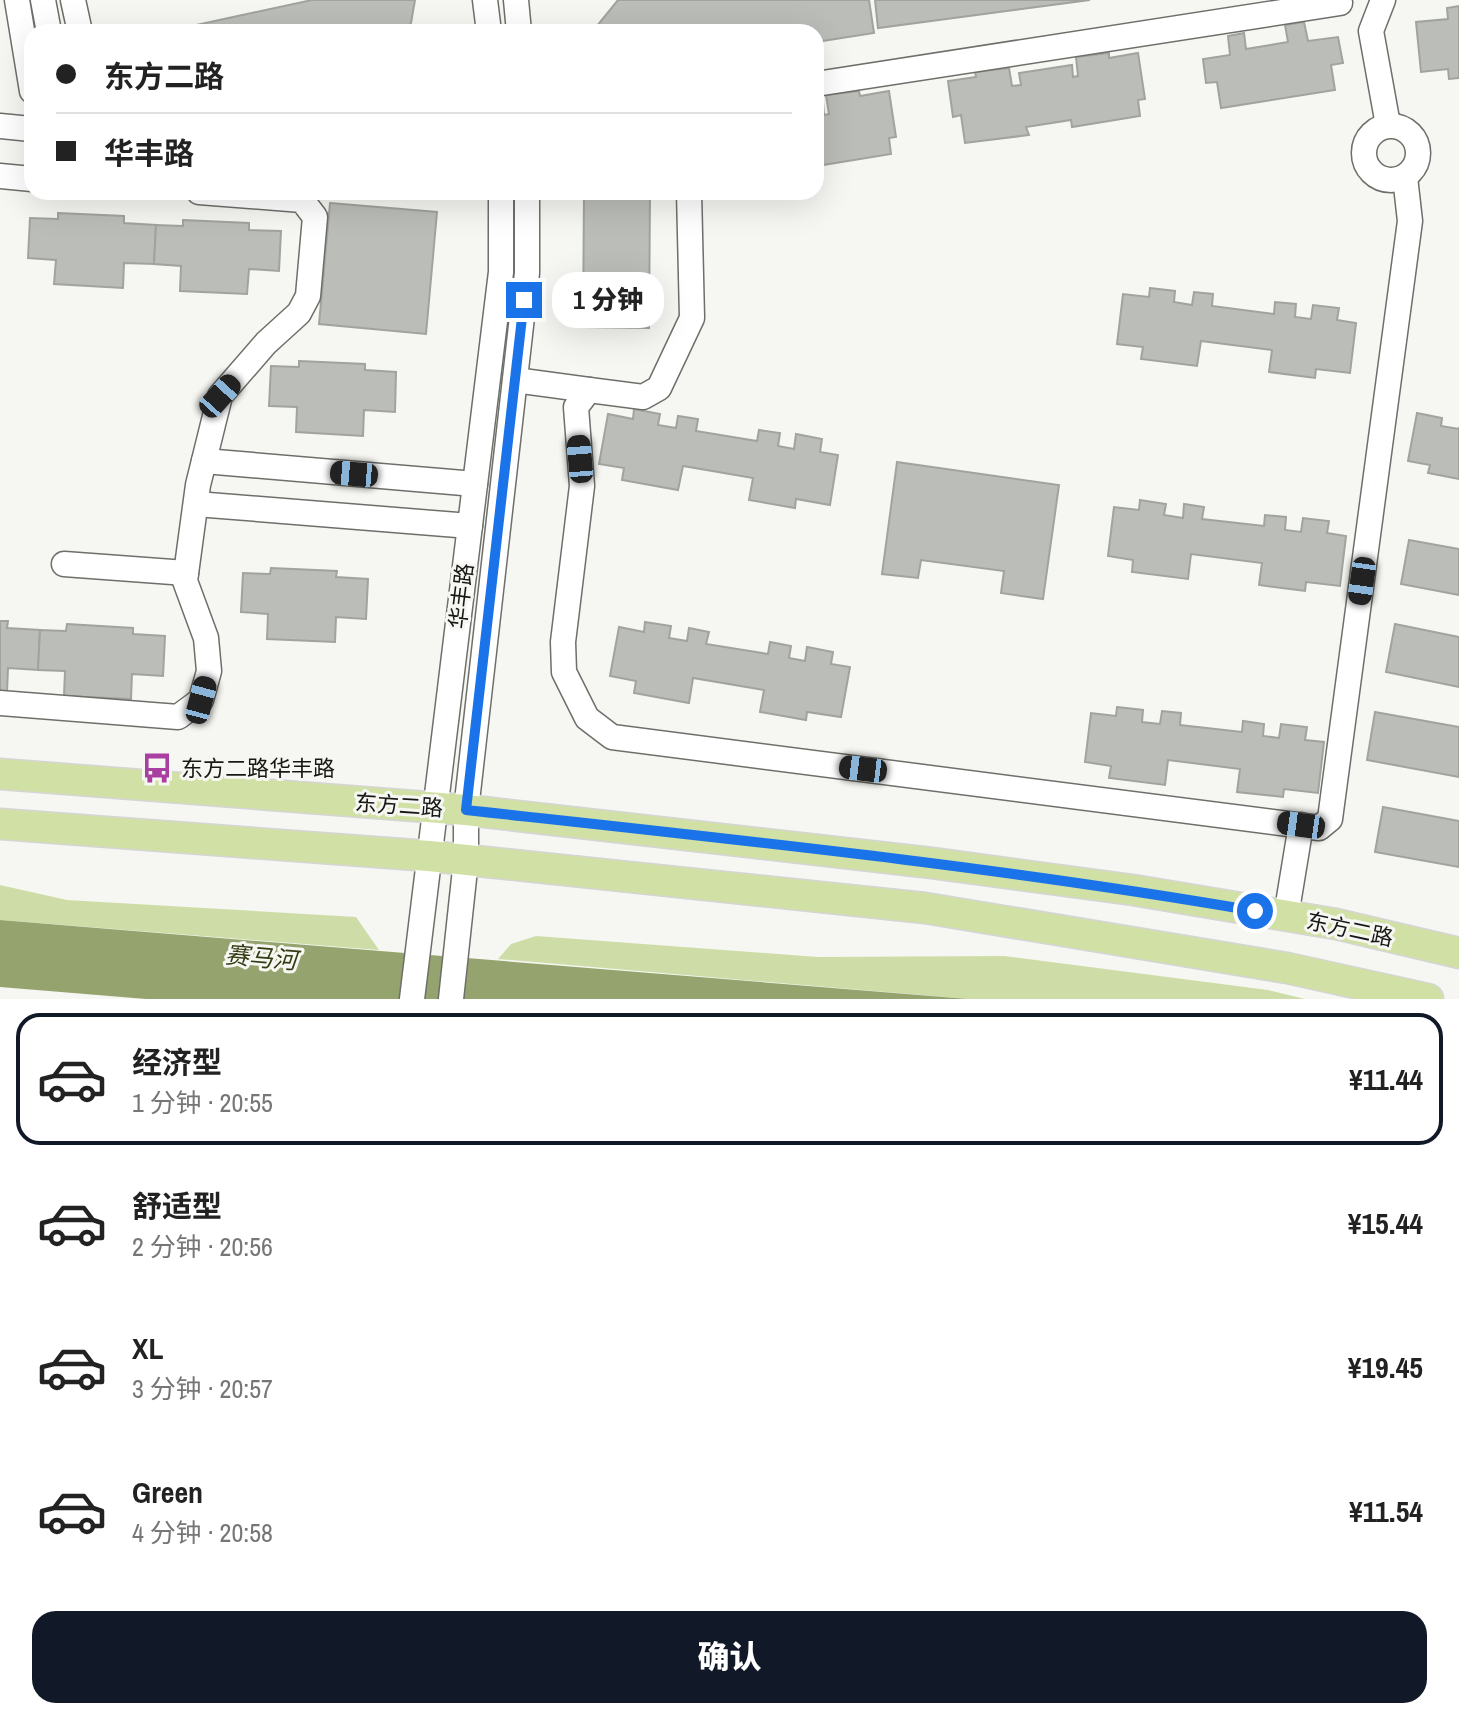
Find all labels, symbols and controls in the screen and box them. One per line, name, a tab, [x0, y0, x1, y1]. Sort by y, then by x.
text: 东方二路	[104, 56, 224, 96]
text: 华丰路	[104, 133, 194, 173]
callout: 1 分钟	[552, 272, 664, 328]
route end	[506, 282, 542, 318]
text: 1 分钟	[573, 282, 643, 317]
car	[195, 370, 245, 422]
car	[566, 434, 594, 484]
car	[329, 460, 379, 488]
car	[1347, 556, 1377, 606]
street label: 华丰路	[442, 561, 480, 631]
car	[183, 674, 219, 726]
bus stop icon: 东方二路华丰路	[140, 751, 174, 785]
place label: 东方二路华丰路	[181, 753, 335, 783]
car	[838, 754, 888, 784]
street label: 东方二路	[354, 787, 444, 823]
car	[1276, 810, 1326, 840]
route start	[1237, 893, 1273, 929]
street label: 东方二路	[1304, 905, 1396, 953]
water label: 赛马河	[224, 938, 302, 976]
text: 经济型	[132, 1042, 222, 1082]
icon: car	[36, 1043, 108, 1115]
text: ¥11.44	[1349, 1059, 1423, 1099]
text: 1 分钟 · 20:55	[132, 1085, 273, 1120]
text: 舒适型	[132, 1186, 222, 1226]
icon: car	[36, 1187, 108, 1259]
text: ¥15.44	[1348, 1203, 1423, 1243]
text: 2 分钟 · 20:56	[132, 1229, 273, 1264]
text: XL	[132, 1328, 163, 1368]
icon: car	[36, 1331, 108, 1403]
text: ¥19.45	[1348, 1347, 1423, 1387]
text: 3 分钟 · 20:57	[132, 1371, 273, 1406]
text: Green	[132, 1472, 203, 1512]
icon: car	[36, 1475, 108, 1547]
text: ¥11.54	[1349, 1491, 1423, 1531]
text: 4 分钟 · 20:58	[132, 1515, 273, 1550]
button: 确认	[32, 1611, 1427, 1703]

